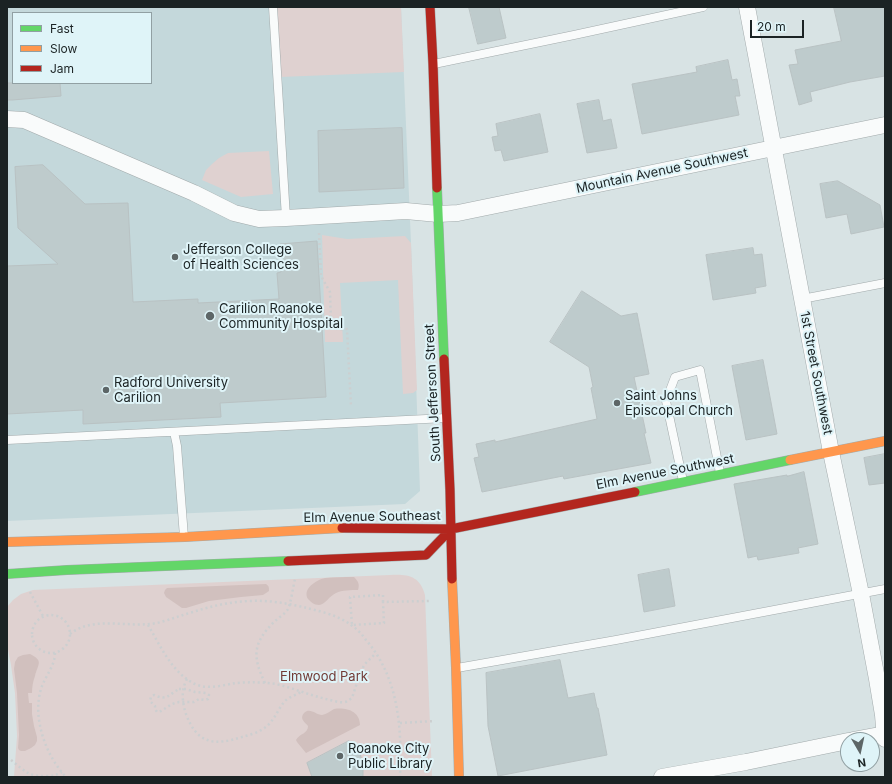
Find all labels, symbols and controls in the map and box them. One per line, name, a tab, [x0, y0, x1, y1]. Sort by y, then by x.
legend	[12, 12, 152, 84]
scale bar	[752, 12, 806, 38]
text: 20 m	[757, 19, 786, 34]
text: Fast	[50, 21, 74, 36]
text: Slow	[50, 41, 77, 56]
text: Jam	[50, 61, 74, 76]
street label: Mountain Avenue Southwest	[575, 145, 749, 197]
place label: Jefferson College of Health Sciences	[183, 242, 299, 273]
marker: Jefferson College of Health Sciences	[170, 252, 180, 262]
place label: Carilion Roanoke Community Hospital	[219, 301, 343, 332]
marker: Carilion Roanoke Community Hospital	[204, 310, 216, 322]
street label: 1st Street Southwest	[796, 310, 836, 436]
street label: South Jefferson Street	[422, 324, 444, 462]
place label: Radford University Carilion	[114, 375, 228, 406]
marker: Radford University Carilion	[101, 385, 111, 395]
place label: Saint Johns Episcopal Church	[625, 388, 733, 419]
marker: Saint Johns Episcopal Church	[612, 398, 622, 408]
street label: Elm Avenue Southwest	[595, 451, 735, 493]
street label: Elm Avenue Southeast	[303, 508, 441, 526]
park label: Elmwood Park	[280, 669, 368, 685]
north arrow	[840, 732, 880, 772]
place label: Roanoke City Public Library	[348, 741, 432, 772]
marker: Roanoke City Public Library	[335, 751, 345, 761]
text: N	[856, 755, 867, 770]

